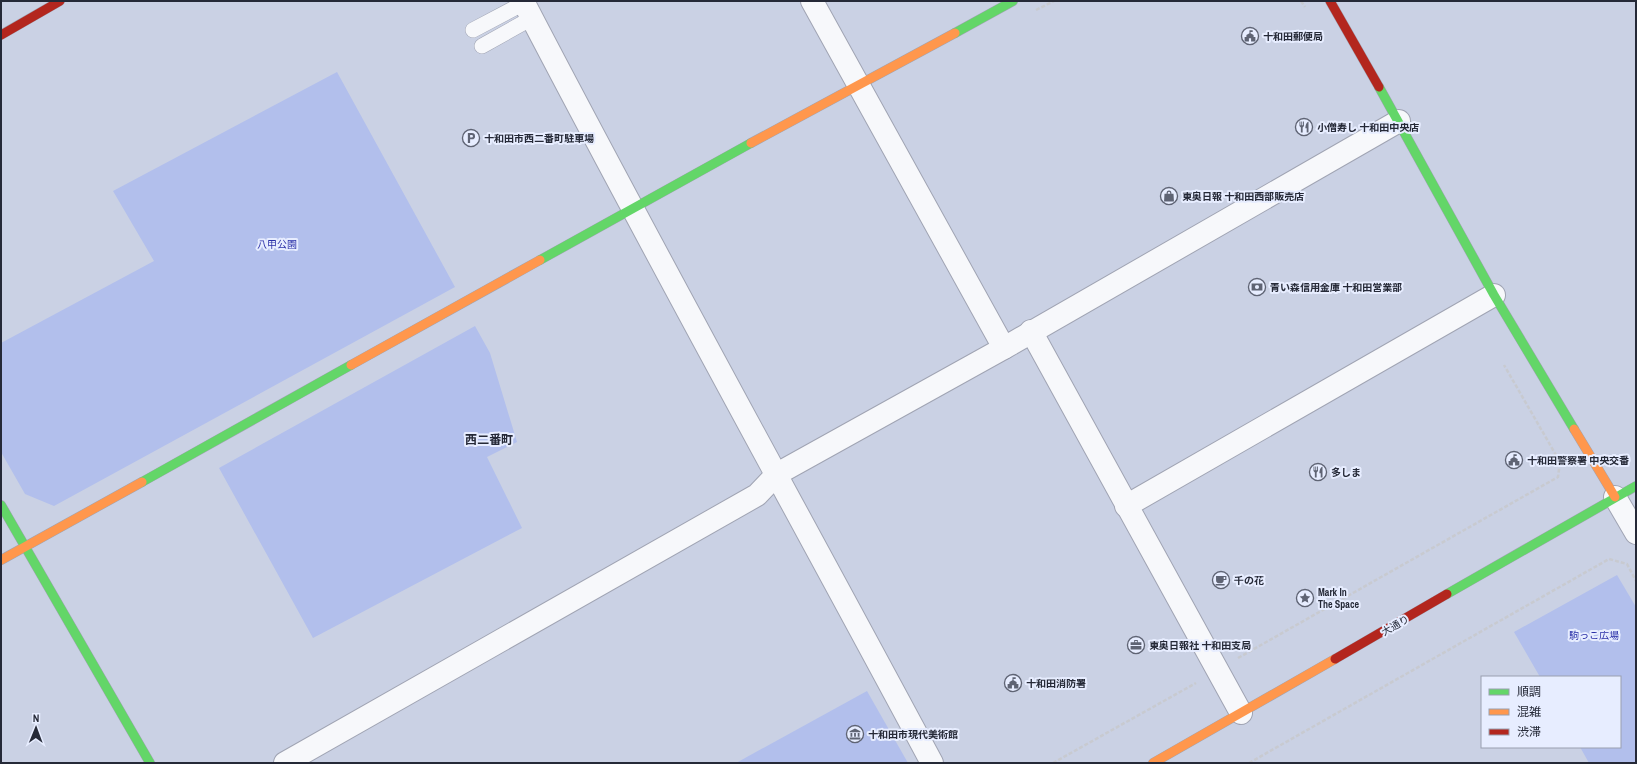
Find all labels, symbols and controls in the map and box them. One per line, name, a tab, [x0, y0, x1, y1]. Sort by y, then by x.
public building icon: 十和田郵便局	[1240, 26, 1260, 46]
place label: 十和田郵便局	[1263, 30, 1323, 43]
restaurant icon: 小僧寿し 十和田中央店	[1294, 117, 1314, 137]
place label: 小僧寿し 十和田中央店	[1317, 121, 1419, 134]
parking icon: 十和田市西二番町駐車場	[461, 128, 481, 148]
place label: 十和田市西二番町駐車場	[484, 132, 594, 145]
shop icon: 東奥日報 十和田西部販売店	[1159, 186, 1179, 206]
place label: 東奥日報 十和田西部販売店	[1182, 190, 1304, 203]
park label: 八甲公園	[257, 238, 297, 251]
bank icon: 青い森信用金庫 十和田営業部	[1247, 277, 1267, 297]
place label: 青い森信用金庫 十和田営業部	[1270, 281, 1402, 294]
district label: 西二番町	[465, 432, 513, 448]
public building icon: 十和田警察署 中央交番	[1504, 450, 1524, 470]
place label: 十和田警察署 中央交番	[1527, 454, 1629, 467]
restaurant icon: 多しま	[1308, 462, 1328, 482]
place label: 多しま	[1331, 466, 1361, 479]
cafe icon: 千の花	[1211, 570, 1231, 590]
place label: 千の花	[1234, 574, 1264, 587]
place label: Mark In The Space	[1318, 586, 1359, 611]
place icon: Mark In The Space	[1295, 588, 1315, 608]
street label: 大通り	[1379, 612, 1411, 639]
park label: 駒っこ広場	[1569, 629, 1619, 642]
office icon: 東奥日報社 十和田支局	[1126, 635, 1146, 655]
place label: 東奥日報社 十和田支局	[1149, 639, 1251, 652]
public building icon: 十和田消防署	[1003, 673, 1023, 693]
legend	[1481, 676, 1621, 748]
place label: 十和田消防署	[1026, 677, 1086, 690]
text: 順調	[1517, 684, 1541, 700]
text: 混雑	[1517, 704, 1541, 720]
north arrow	[16, 708, 56, 748]
text: N	[33, 711, 40, 725]
museum icon: 十和田市現代美術館	[845, 724, 865, 744]
text: 渋滞	[1517, 724, 1541, 740]
place label: 十和田市現代美術館	[868, 728, 958, 741]

